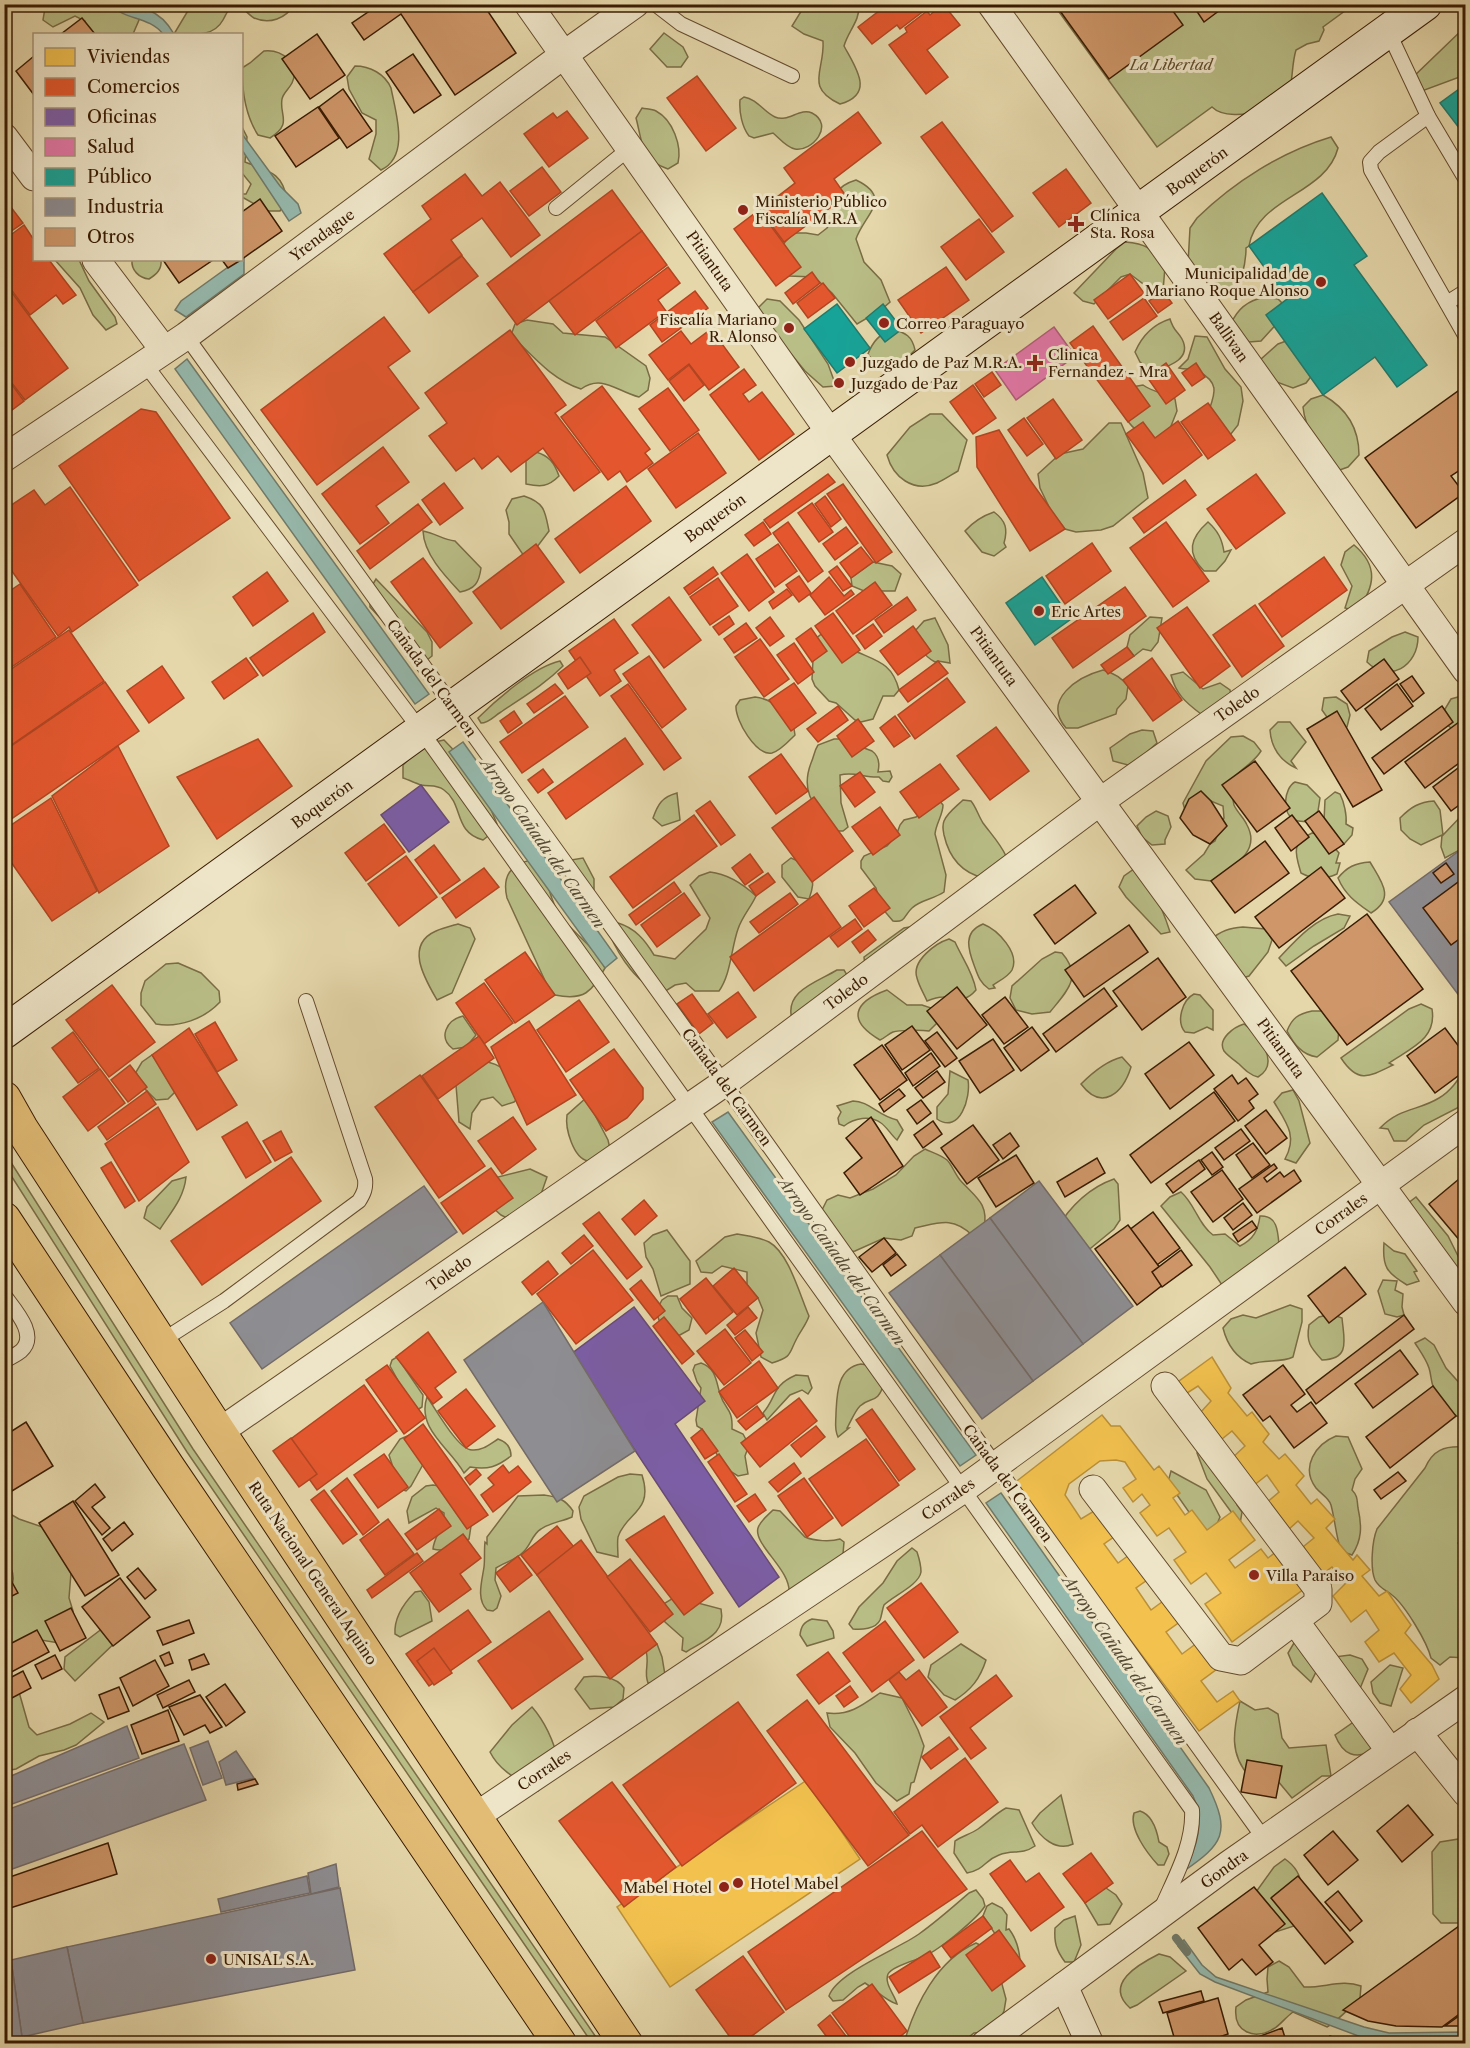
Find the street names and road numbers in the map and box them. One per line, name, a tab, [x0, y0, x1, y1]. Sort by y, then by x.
street label: Boquerón	[1163, 142, 1232, 200]
street label: Yrendague	[285, 205, 358, 266]
street label: Pitiantuta	[682, 227, 738, 295]
street label: Ballivan	[1205, 308, 1253, 366]
street label: Boquerón	[681, 489, 750, 547]
street label: Cañada del Carmen	[383, 615, 481, 741]
street label: Pitiantuta	[966, 622, 1022, 690]
street label: Toledo	[1211, 682, 1263, 726]
street label: Boquerón	[288, 775, 357, 833]
street label: Toledo	[820, 969, 872, 1015]
street label: Pitiantuta	[1253, 1014, 1309, 1082]
street label: Cañada del Carmen	[678, 1024, 776, 1150]
street label: Corrales	[1311, 1188, 1371, 1240]
street label: Toledo	[423, 1251, 475, 1295]
street label: Cañada del Carmen	[959, 1420, 1057, 1546]
street label: Corrales	[918, 1474, 978, 1524]
street label: Ruta Nacional General Aquino	[244, 1478, 382, 1668]
street label: Corrales	[514, 1745, 574, 1795]
street label: Gondra	[1197, 1845, 1251, 1893]

